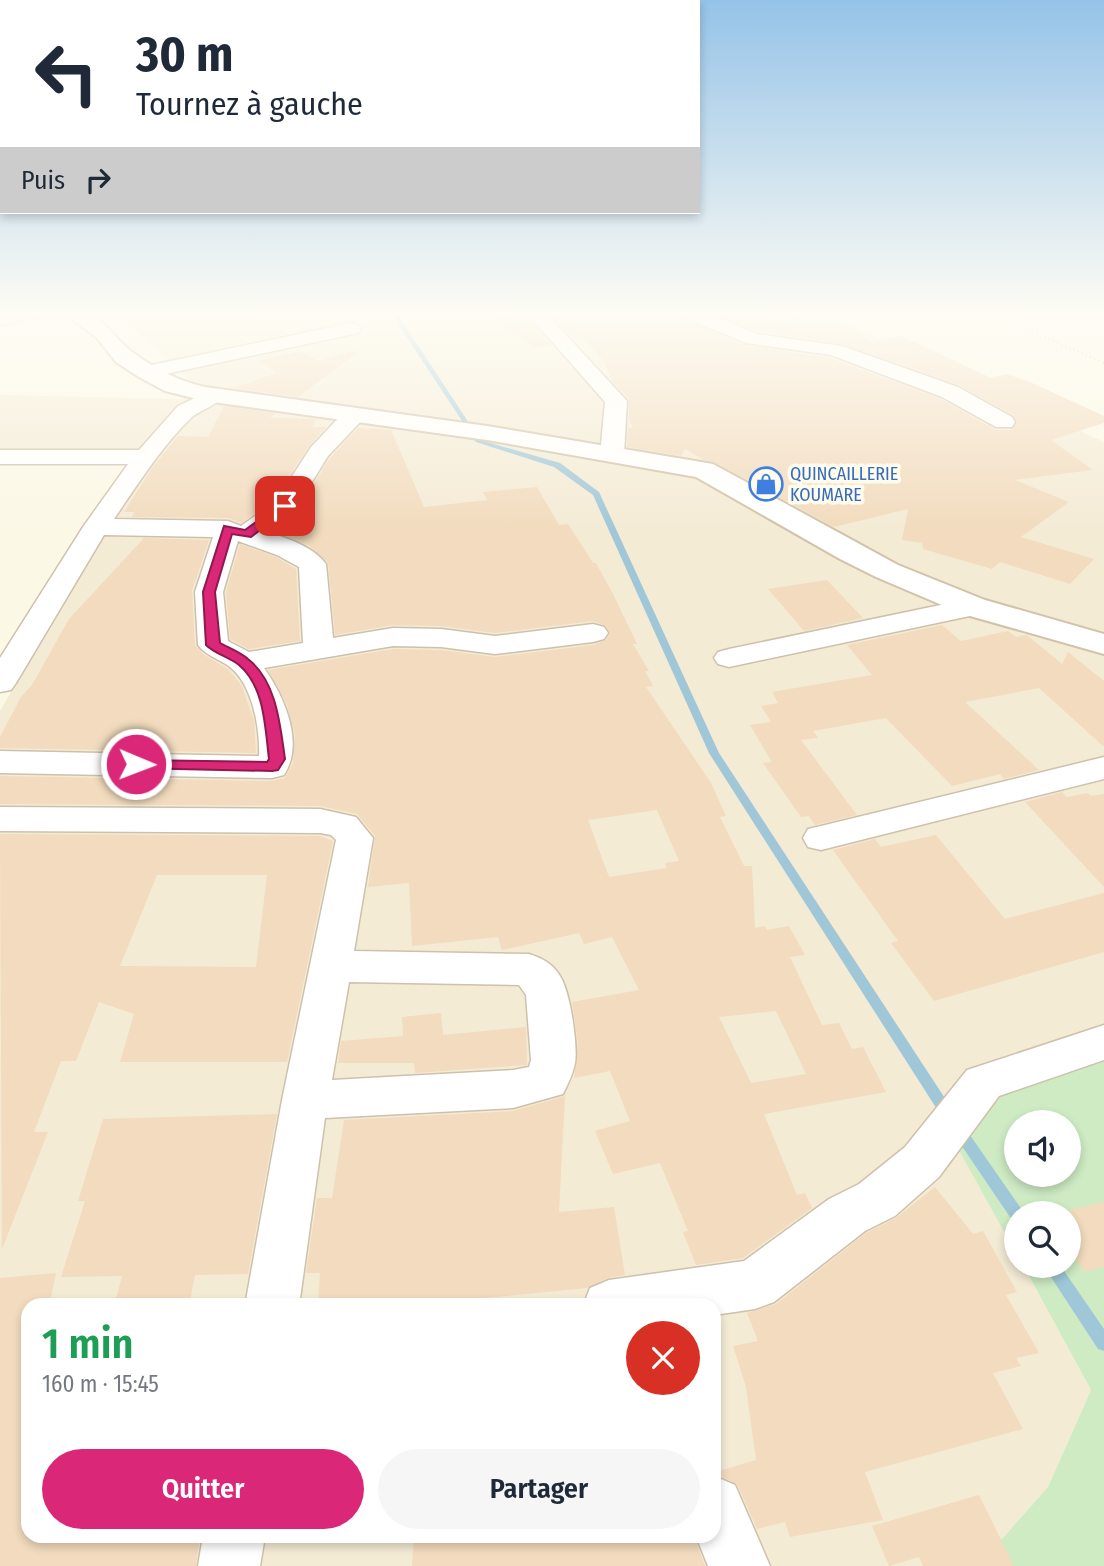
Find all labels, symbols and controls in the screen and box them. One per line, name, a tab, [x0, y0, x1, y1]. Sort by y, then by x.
text: 30 m	[136, 25, 234, 84]
icon: left	[21, 28, 112, 119]
text: Tournez à gauche	[136, 85, 363, 123]
icon: right	[79, 161, 117, 199]
text: Puis	[21, 165, 65, 196]
place label: QUINCAILLERIE KOUMARE	[790, 463, 898, 506]
shop icon: QUINCAILLERIE KOUMARE	[747, 465, 785, 503]
pin	[255, 476, 315, 536]
icon: arrive	[266, 487, 304, 525]
position arrow	[99, 727, 173, 801]
map controls	[1004, 1110, 1081, 1278]
button: sound	[1004, 1110, 1081, 1187]
button: search	[1004, 1201, 1081, 1278]
text: 1 min	[42, 1319, 133, 1369]
button: close	[626, 1321, 700, 1395]
text: 160 m · 15:45	[42, 1370, 159, 1398]
button: Quitter	[42, 1449, 364, 1529]
button: Partager	[378, 1449, 700, 1529]

